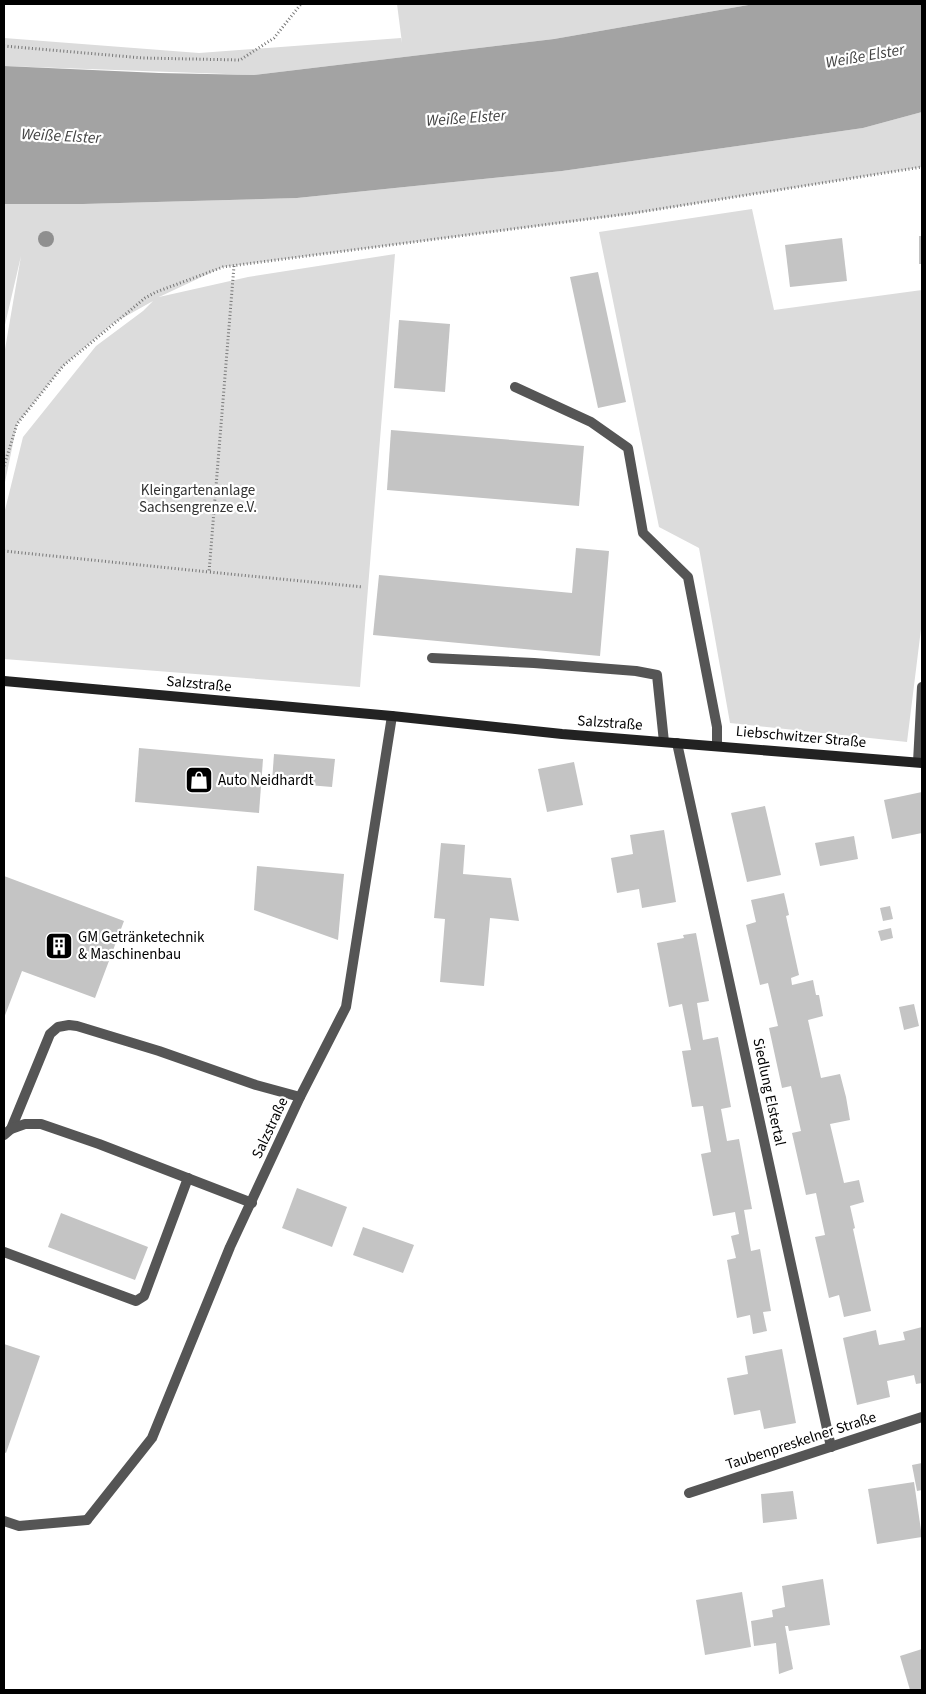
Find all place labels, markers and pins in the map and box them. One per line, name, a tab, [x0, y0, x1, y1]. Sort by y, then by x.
shop icon: Auto Neidhardt	[184, 765, 214, 795]
place label: Auto Neidhardt	[218, 770, 314, 791]
place label: GM Getränketechnik & Maschinenbau	[78, 927, 205, 965]
building icon: GM Getränketechnik & Maschinenbau	[44, 931, 74, 961]

